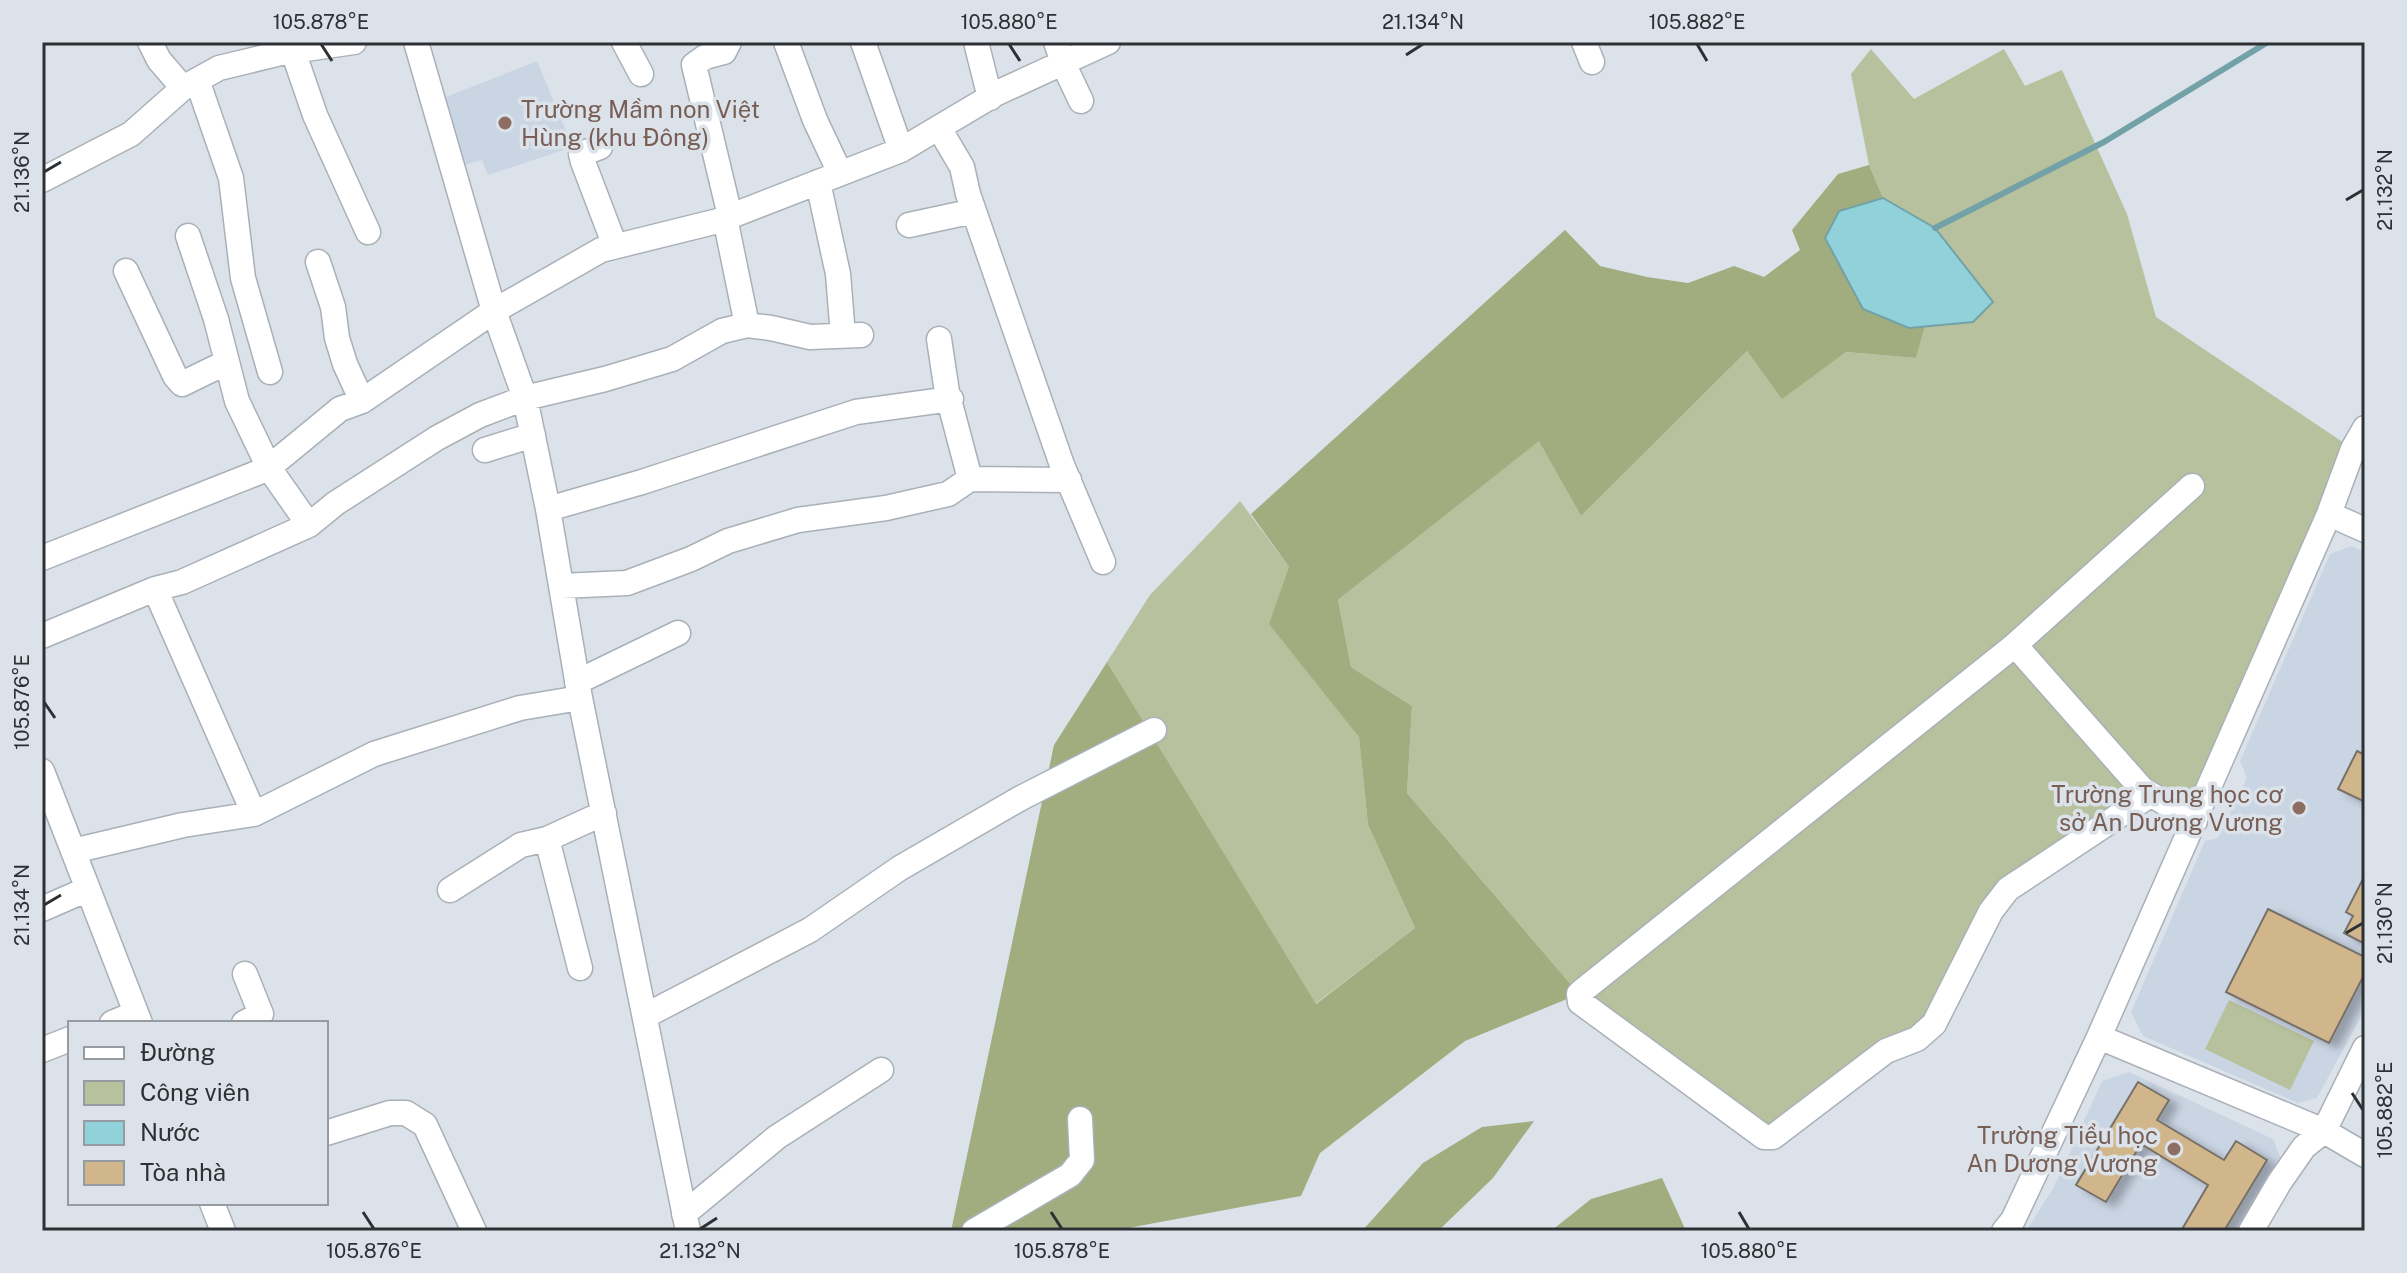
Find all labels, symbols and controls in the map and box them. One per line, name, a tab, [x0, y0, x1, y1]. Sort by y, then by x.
text: 105.878°E	[273, 10, 369, 34]
text: 105.880°E	[960, 10, 1058, 34]
text: 21.134°N	[1382, 10, 1464, 34]
text: 105.882°E	[1648, 10, 1746, 34]
place label: Trường Mầm non Việt Hùng (khu Đông)	[521, 95, 760, 151]
marker: Trường Mầm non Việt Hùng (khu Đông)	[496, 114, 514, 132]
text: 21.136°N	[10, 131, 34, 213]
text: 21.132°N	[2373, 149, 2397, 231]
text: 105.876°E	[10, 654, 34, 750]
place label: Trường Trung học cơ sở An Dương Vương	[2051, 780, 2284, 836]
marker: Trường Trung học cơ sở An Dương Vương	[2290, 799, 2308, 817]
text: 21.134°N	[10, 864, 34, 946]
text: 21.130°N	[2373, 882, 2397, 964]
legend	[68, 1021, 328, 1205]
text: Đường	[140, 1038, 215, 1066]
text: 105.882°E	[2373, 1061, 2397, 1159]
text: Công viên	[140, 1078, 250, 1106]
text: Nước	[140, 1118, 200, 1146]
place label: Trường Tiểu học An Dương Vương	[1967, 1121, 2158, 1177]
marker: Trường Tiểu học An Dương Vương	[2165, 1140, 2183, 1158]
text: Tòa nhà	[140, 1158, 226, 1186]
text: 105.876°E	[326, 1239, 422, 1263]
text: 21.132°N	[659, 1239, 741, 1263]
text: 105.878°E	[1014, 1239, 1110, 1263]
text: 105.880°E	[1700, 1239, 1798, 1263]

